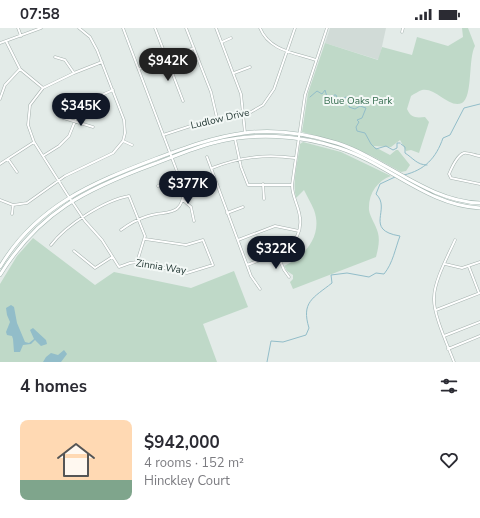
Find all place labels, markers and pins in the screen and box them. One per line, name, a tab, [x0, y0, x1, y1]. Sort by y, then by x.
pin: $942K	[140, 48, 196, 82]
pin: $345K	[53, 93, 109, 127]
pin: $377K	[160, 171, 216, 205]
pin: $322K	[248, 236, 304, 270]

